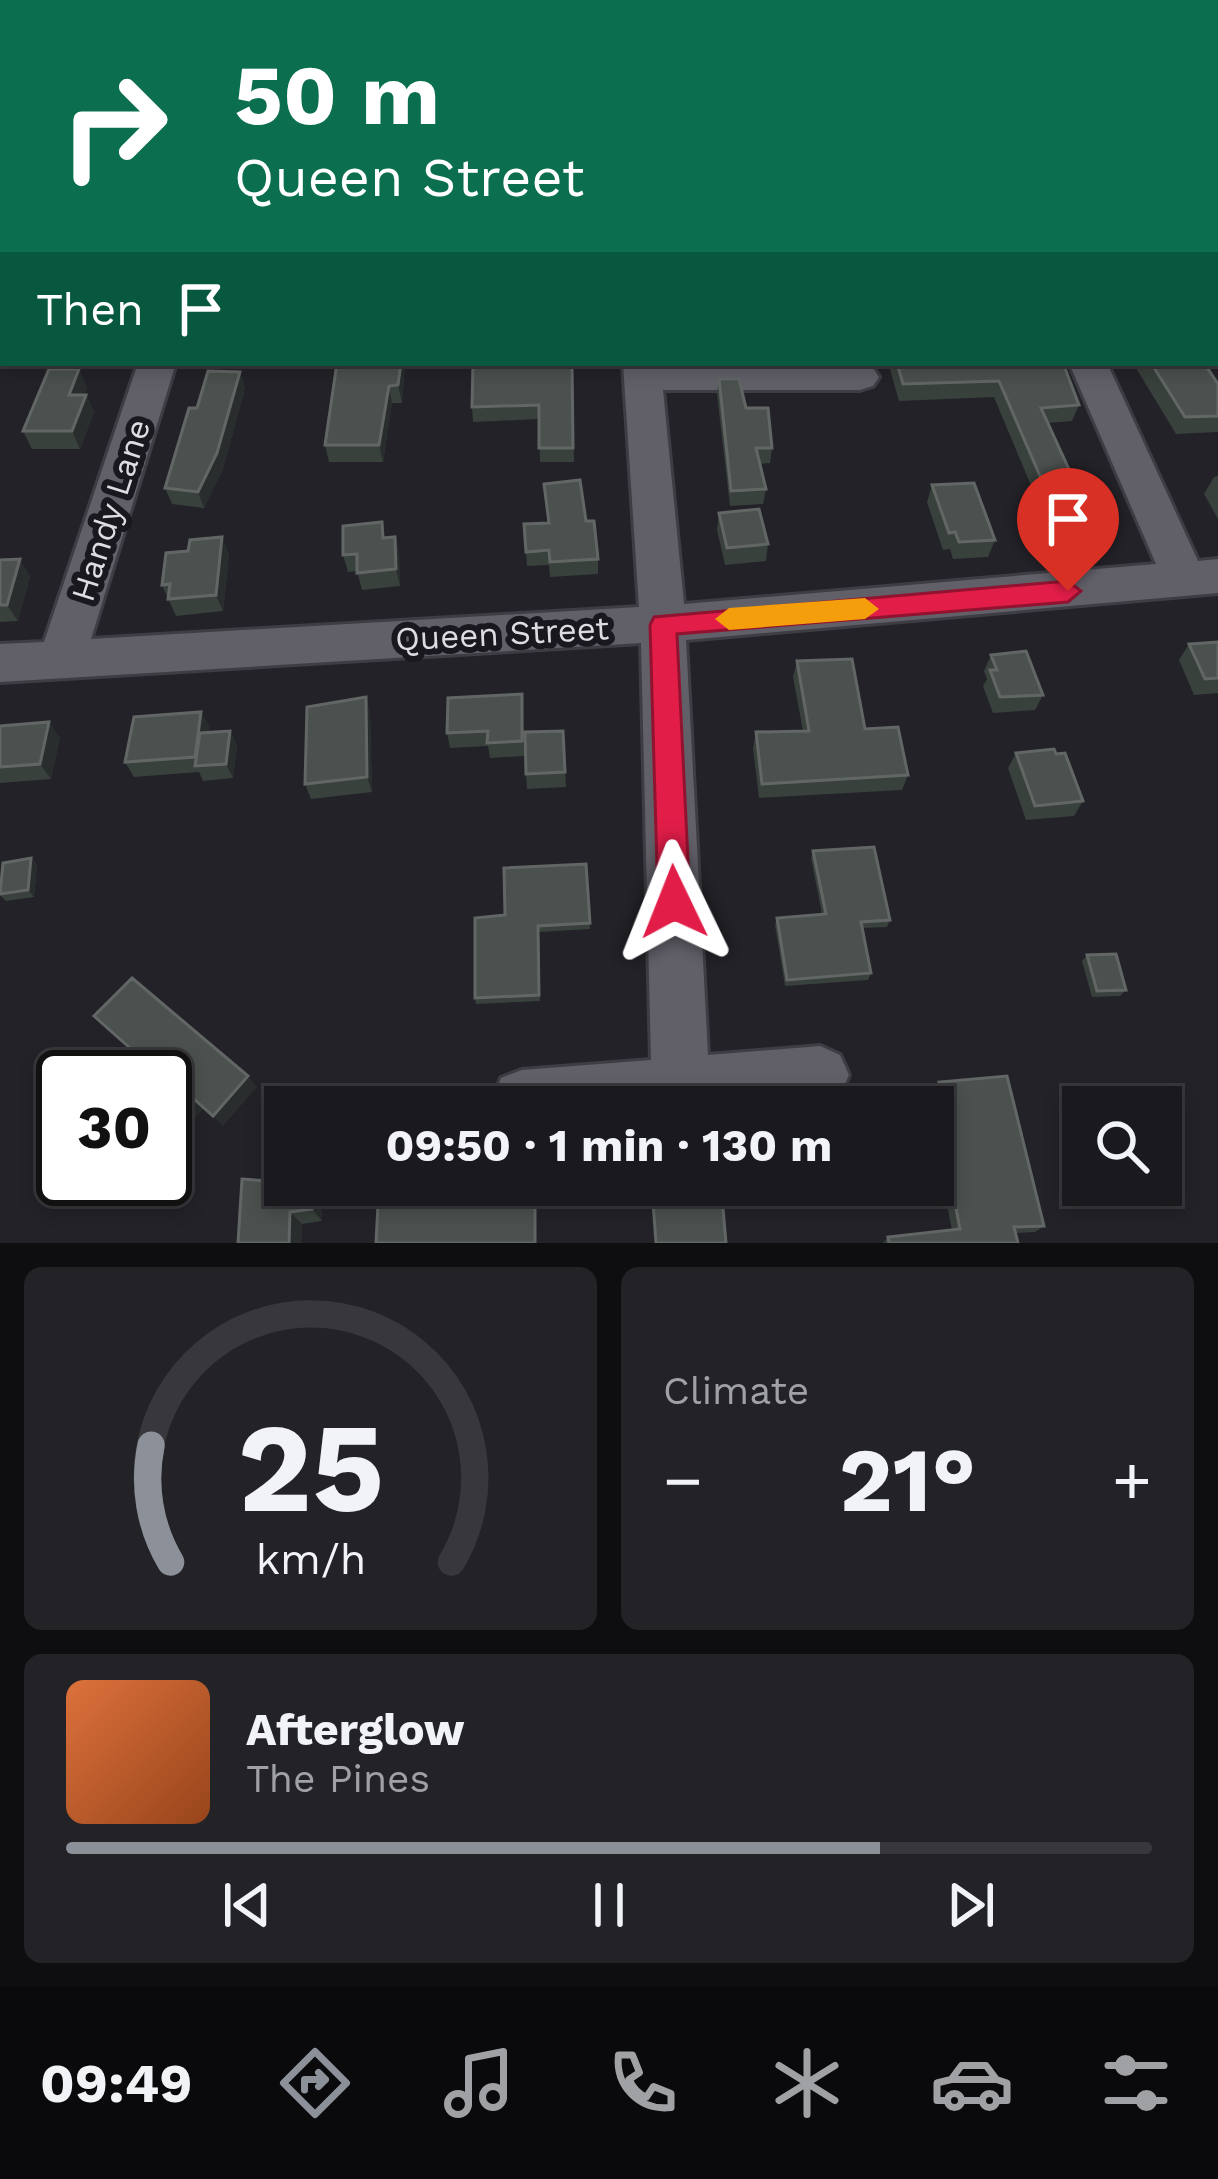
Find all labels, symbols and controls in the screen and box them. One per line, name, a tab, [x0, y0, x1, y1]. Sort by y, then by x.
text: 50 m	[234, 46, 440, 144]
icon: right	[36, 48, 192, 204]
text: Queen Street	[234, 146, 584, 209]
icon: arrive	[168, 276, 234, 342]
text: Then	[36, 283, 144, 336]
street label: Handy Lane	[63, 414, 158, 606]
pin	[1017, 468, 1119, 591]
icon: arrive	[1035, 486, 1101, 552]
street label: Queen Street	[394, 608, 610, 659]
position arrow	[611, 839, 737, 965]
speed limit sign: 30	[36, 1050, 192, 1206]
map controls	[1062, 1086, 1182, 1206]
button: search	[1062, 1086, 1182, 1206]
text: 09:50 · 1 min · 130 m	[386, 1119, 832, 1172]
text: Climate	[663, 1368, 809, 1413]
text: 25	[237, 1395, 384, 1541]
text: 21°	[839, 1427, 976, 1533]
text: −	[663, 1442, 703, 1519]
text: +	[1112, 1442, 1152, 1519]
text: km/h	[255, 1533, 366, 1583]
text: Afterglow	[246, 1703, 465, 1756]
text: The Pines	[246, 1756, 430, 1801]
icon: previous	[214, 1872, 280, 1938]
icon: pause	[576, 1872, 642, 1938]
icon: next	[938, 1872, 1004, 1938]
icon: directions	[273, 2041, 357, 2125]
icon: music	[437, 2041, 521, 2125]
icon: phone	[601, 2041, 685, 2125]
icon: climate	[765, 2041, 849, 2125]
icon: car	[930, 2041, 1014, 2125]
icon: filters	[1094, 2041, 1178, 2125]
text: 09:49	[40, 2052, 193, 2115]

